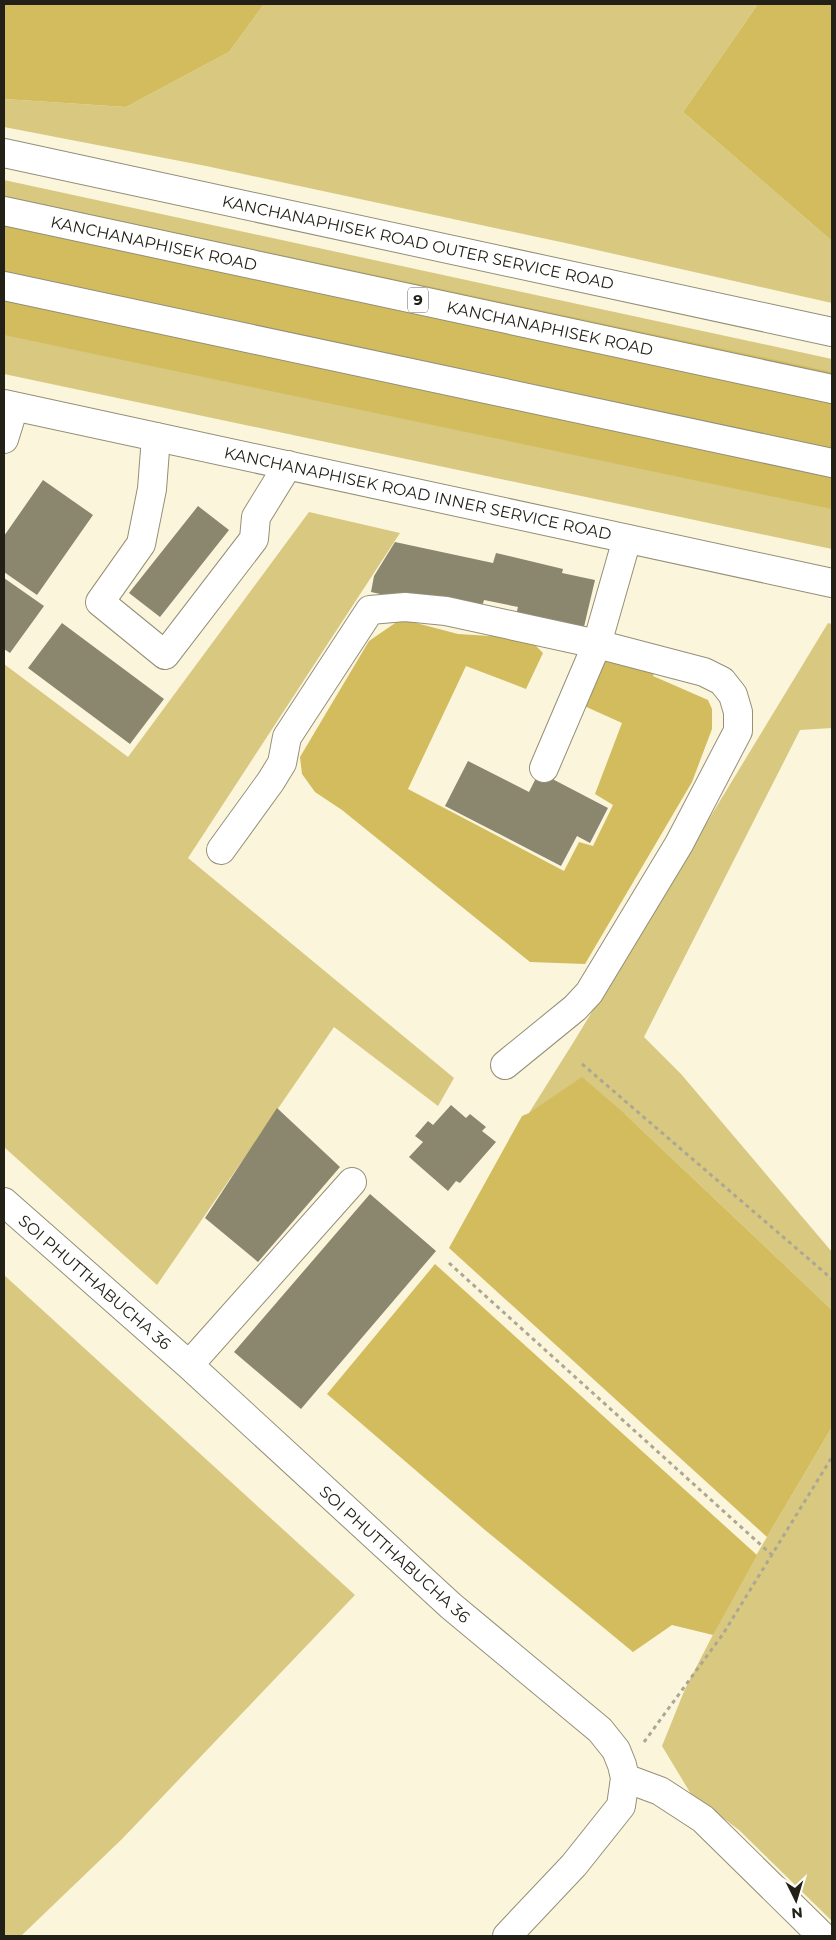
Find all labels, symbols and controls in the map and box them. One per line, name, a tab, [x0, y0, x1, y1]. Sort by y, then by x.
street label: KANCHANAPHISEK ROAD OUTER SERVICE ROAD	[220, 192, 615, 293]
street label: KANCHANAPHISEK ROAD	[49, 212, 259, 275]
road number: 9	[408, 288, 428, 312]
street label: KANCHANAPHISEK ROAD	[445, 297, 655, 360]
street label: KANCHANAPHISEK ROAD INNER SERVICE ROAD	[222, 443, 613, 544]
street label: SOI PHUTTHABUCHA 36	[15, 1211, 175, 1354]
street label: SOI PHUTTHABUCHA 36	[316, 1482, 474, 1627]
north arrow	[771, 1875, 821, 1925]
text: N	[791, 1903, 804, 1922]

